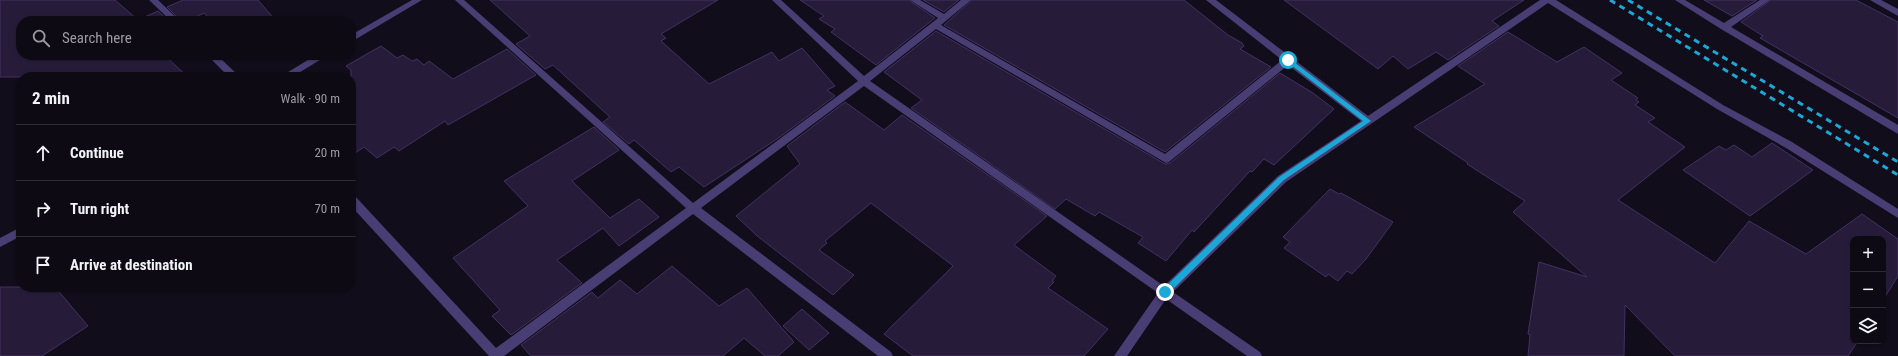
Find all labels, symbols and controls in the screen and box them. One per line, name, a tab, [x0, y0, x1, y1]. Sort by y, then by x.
search box	[16, 16, 356, 60]
icon: search	[30, 27, 52, 49]
text: Search here	[62, 29, 132, 47]
route start	[1279, 51, 1297, 69]
text: 2 min	[32, 88, 70, 108]
text: Walk · 90 m	[280, 91, 340, 106]
icon: ahead	[32, 142, 54, 164]
text: Continue	[70, 144, 124, 162]
text: 20 m	[314, 145, 340, 160]
icon: right	[32, 198, 54, 220]
text: Turn right	[70, 200, 129, 218]
text: 70 m	[314, 201, 340, 216]
map controls	[1850, 236, 1886, 344]
button: +	[1850, 236, 1886, 272]
icon: arrive	[32, 254, 54, 276]
text: Arrive at destination	[70, 256, 193, 274]
button: −	[1850, 272, 1886, 308]
route end	[1156, 283, 1174, 301]
button: layers	[1850, 308, 1886, 344]

